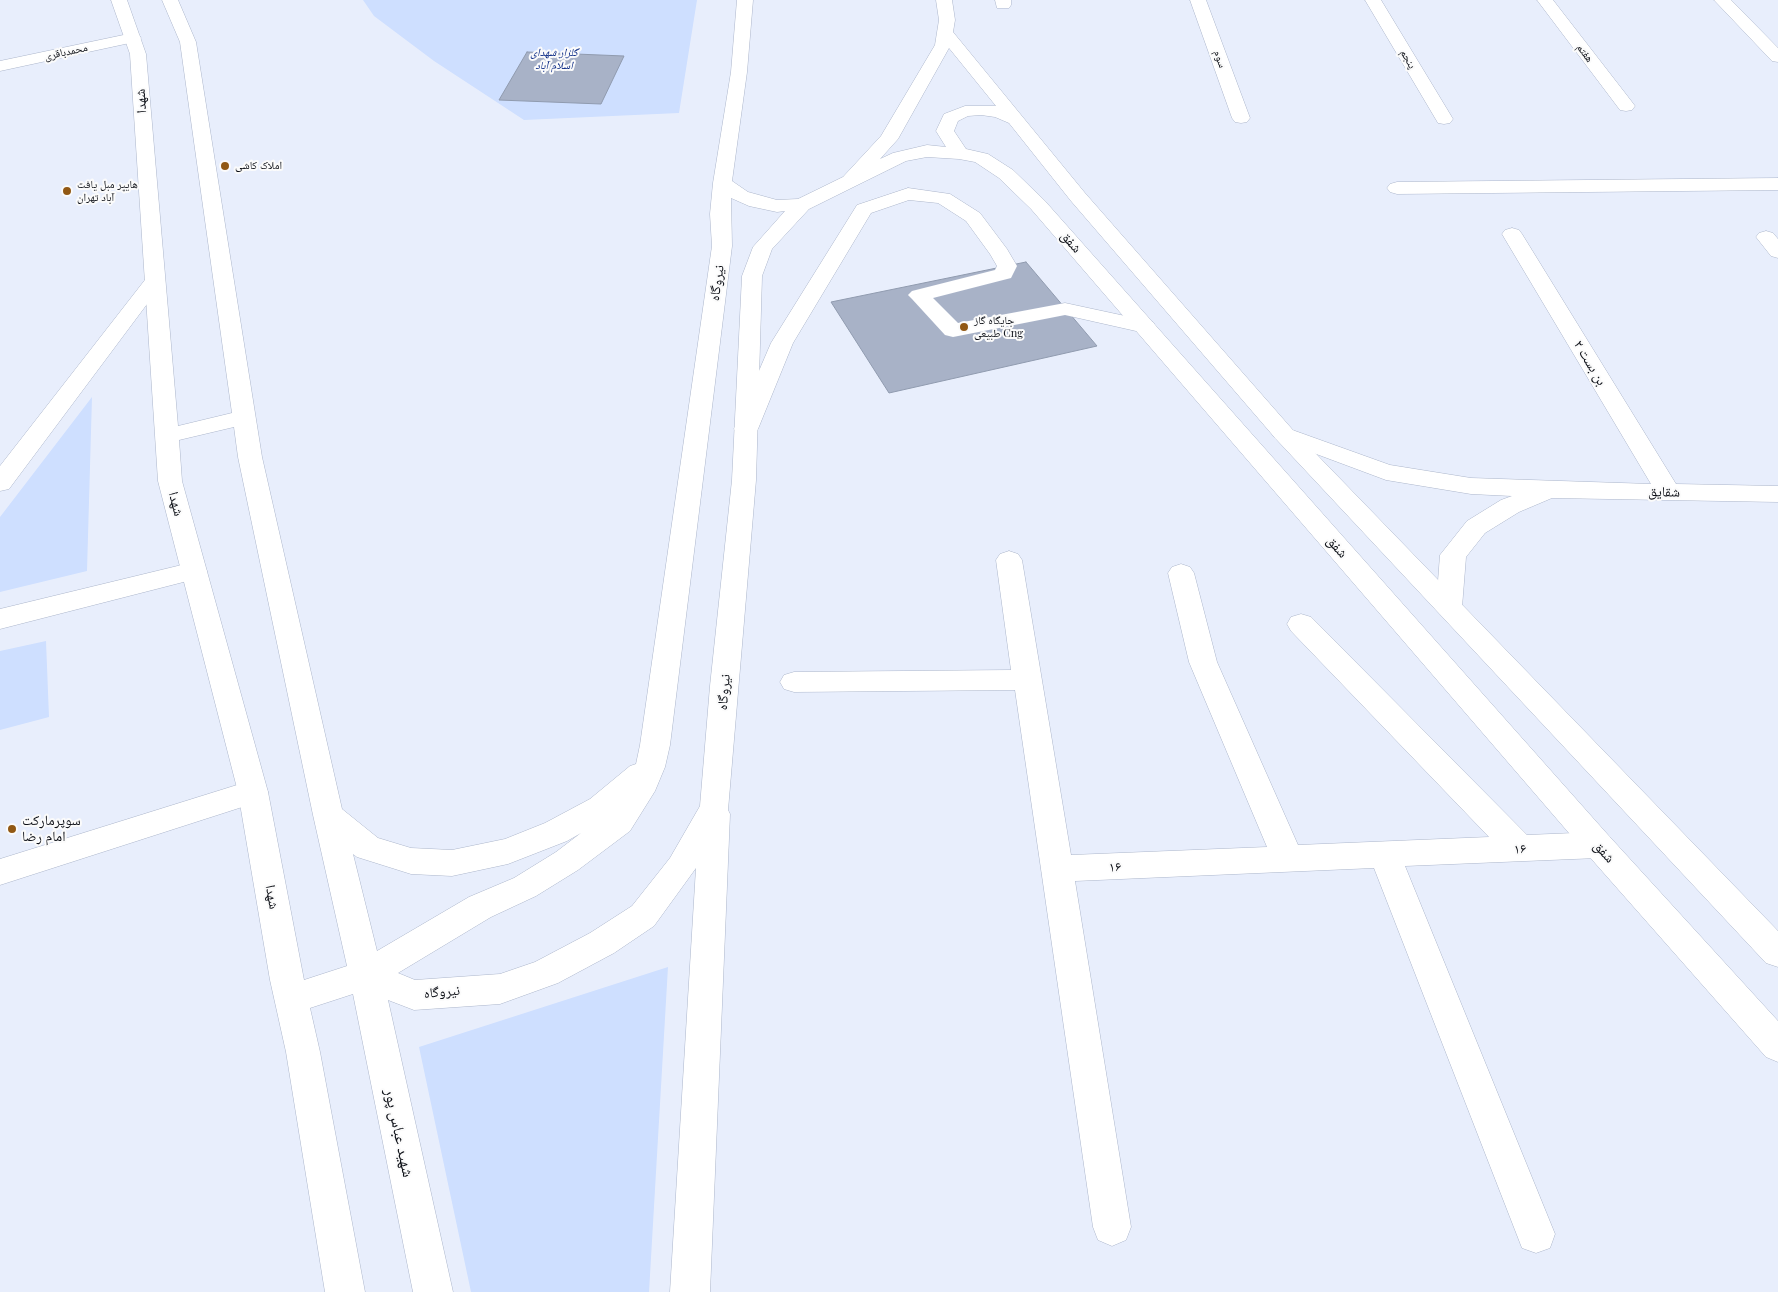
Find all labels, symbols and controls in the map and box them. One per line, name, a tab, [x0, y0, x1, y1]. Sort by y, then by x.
street label: محمدباقری	[43, 41, 89, 63]
street label: هفتم	[1574, 41, 1596, 65]
park label: گلزار شهدای اسلام آباد	[530, 46, 578, 72]
street label: پنجم	[1397, 47, 1419, 71]
street label: سوم	[1211, 48, 1229, 70]
street label: شهدا	[132, 88, 150, 114]
place label: املاک کاشی	[235, 159, 282, 173]
marker: املاک کاشی	[219, 160, 231, 172]
place label: هایپر مبل یافت آباد تهران	[77, 178, 138, 204]
marker: هایپر مبل یافت آباد تهران	[61, 185, 73, 197]
street label: شفق	[1057, 228, 1085, 256]
street label: نیروگاه	[706, 264, 728, 302]
place label: جایگاه گاز طبیعی Cng	[974, 314, 1023, 340]
marker: جایگاه گاز طبیعی Cng	[958, 321, 970, 333]
street label: بن بست ۲	[1570, 337, 1610, 389]
street label: شقایق	[1648, 483, 1680, 501]
street label: شهدا	[165, 490, 187, 518]
street label: شفق	[1323, 533, 1351, 561]
street label: نیروگاه	[714, 673, 734, 711]
place label: سوپرمارکت امام رضا	[22, 813, 81, 846]
marker: سوپرمارکت امام رضا	[6, 823, 18, 835]
street label: شفق	[1590, 838, 1618, 866]
street label: ۱۶	[1513, 840, 1527, 858]
street label: ۱۶	[1108, 858, 1122, 876]
street label: شهدا	[262, 883, 282, 911]
street label: نیروگاه	[423, 982, 461, 1002]
street label: شهید عباس پور	[380, 1087, 418, 1179]

